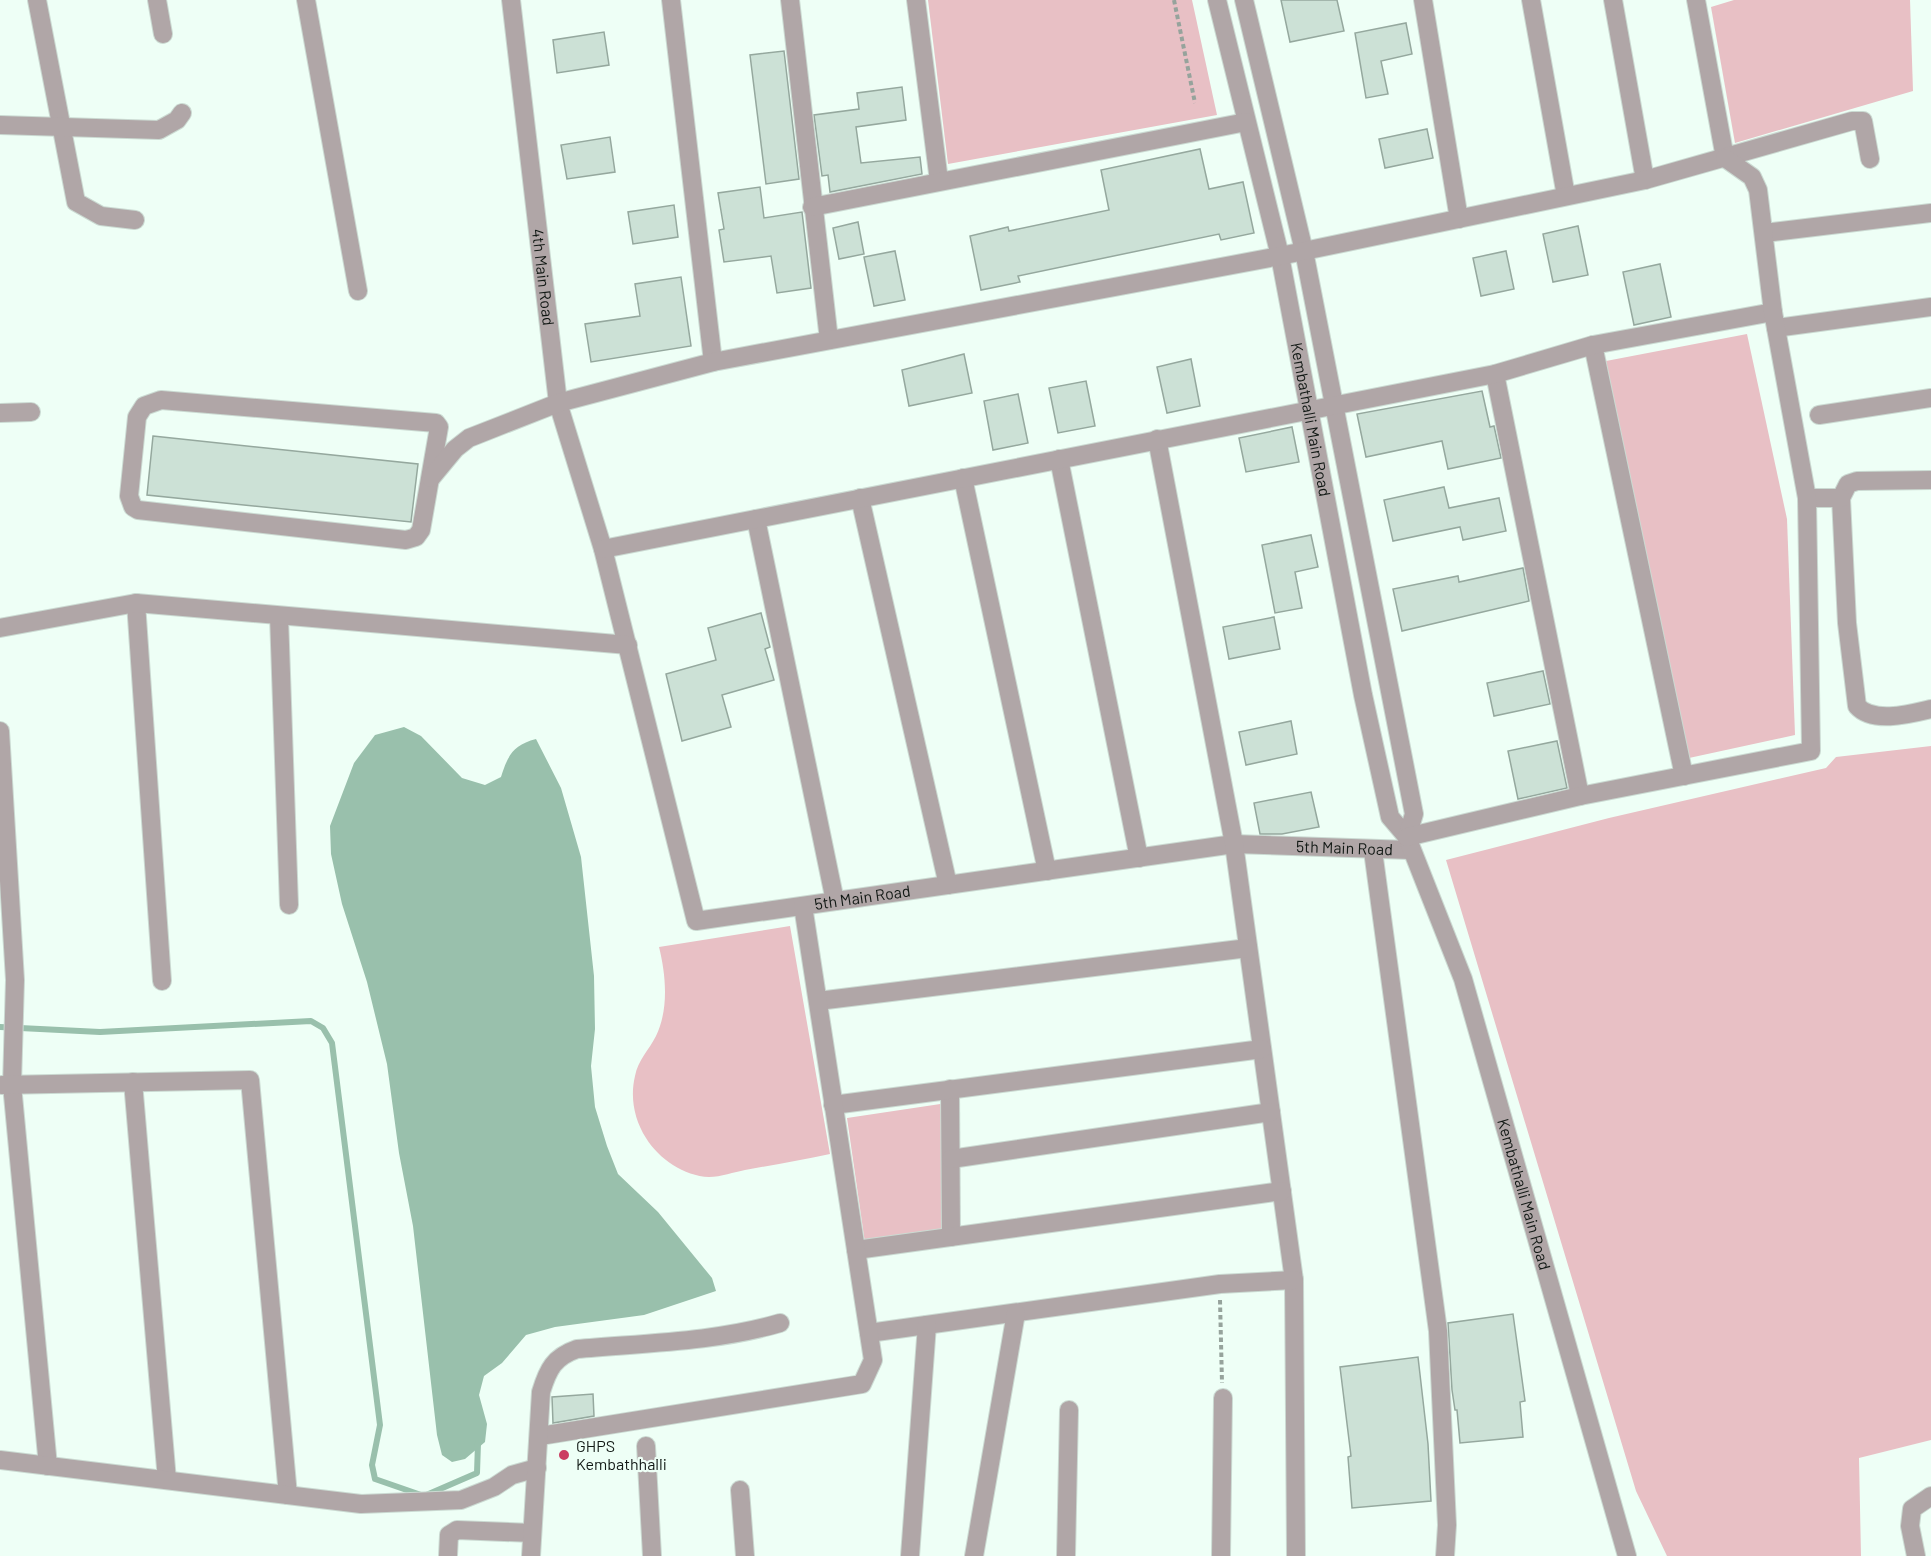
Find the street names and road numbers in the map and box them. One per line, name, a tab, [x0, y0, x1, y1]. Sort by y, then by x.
street label: 4th Main Road	[529, 228, 559, 327]
street label: Kembathalli Main Road	[1288, 341, 1335, 498]
street label: 5th Main Road	[1296, 836, 1393, 858]
street label: 5th Main Road	[813, 880, 912, 913]
street label: Kembathalli Main Road	[1494, 1116, 1555, 1272]

